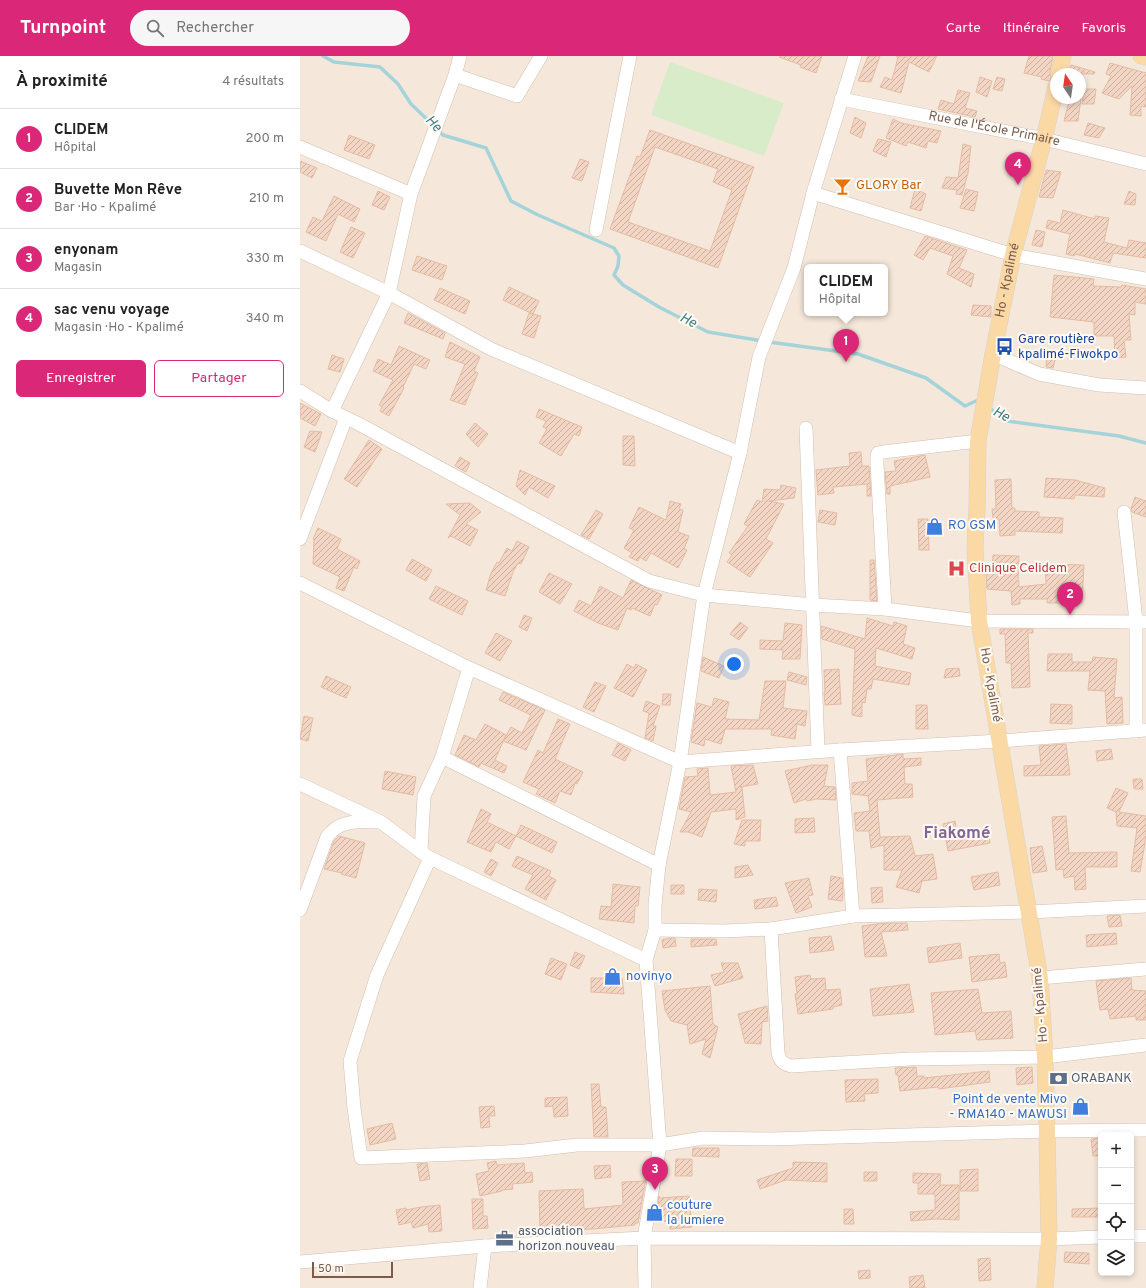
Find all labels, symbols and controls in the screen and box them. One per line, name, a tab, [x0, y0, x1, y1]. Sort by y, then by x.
search box	[130, 10, 410, 46]
text: Turnpoint	[20, 16, 106, 40]
icon: search	[144, 17, 166, 39]
text: Rechercher	[176, 19, 254, 38]
text: Carte	[946, 20, 981, 37]
text: Itinéraire	[1003, 20, 1060, 37]
text: Favoris	[1082, 20, 1126, 37]
north arrow	[1050, 68, 1086, 104]
text: À proximité	[16, 71, 108, 93]
text: 4 résultats	[222, 74, 284, 90]
street label: Rue de l'École Primaire	[927, 108, 1061, 151]
water label: He	[421, 112, 445, 136]
text: CLIDEM	[54, 121, 108, 140]
text: 1	[26, 131, 32, 147]
text: 200 m	[245, 131, 284, 147]
text: Hôpital	[54, 140, 96, 156]
pin: 4	[1005, 152, 1031, 185]
bar icon: GLORY Bar	[833, 176, 853, 196]
place label: GLORY Bar	[856, 178, 922, 194]
text: Buvette Mon Rêve	[54, 181, 182, 200]
text: 2	[25, 191, 33, 207]
text: 210 m	[249, 191, 284, 207]
text: Bar · Ho - Kpalimé	[54, 200, 156, 216]
text: enyonam	[54, 241, 118, 260]
street label: Ho - Kpalimé	[993, 242, 1024, 319]
text: 3	[25, 251, 33, 267]
text: 330 m	[246, 251, 284, 267]
text: Magasin	[54, 260, 102, 276]
popup	[804, 264, 888, 316]
text: CLIDEM	[819, 273, 873, 292]
text: Hôpital	[819, 292, 861, 308]
text: sac venu voyage	[54, 301, 170, 320]
water label: He	[677, 310, 700, 333]
text: 4	[25, 311, 33, 327]
text: 340 m	[246, 311, 284, 327]
text: Magasin · Ho - Kpalimé	[54, 320, 184, 336]
pin: 1	[833, 329, 859, 362]
place label: Gare routière kpalimé-Fiwokpo	[1018, 332, 1118, 363]
bus stop icon: Gare routière kpalimé-Fiwokpo	[995, 337, 1015, 357]
button: Enregistrer	[16, 360, 146, 397]
button: Partager	[154, 360, 284, 397]
water label: He	[990, 404, 1013, 427]
shop icon: RO GSM	[925, 516, 945, 536]
place label: RO GSM	[948, 518, 996, 534]
hospital icon: Clinique Celidem	[946, 559, 966, 579]
place label: Clinique Celidem	[969, 561, 1067, 577]
pin: 2	[1057, 582, 1083, 615]
street label: Ho - Kpalimé	[976, 646, 1004, 724]
your location	[724, 654, 744, 674]
district label: Fiakomé	[923, 823, 991, 845]
shop icon: novinyo	[603, 967, 623, 987]
street label: Ho - Kpalimé	[1030, 967, 1052, 1043]
place label: novinyo	[626, 969, 672, 985]
bank icon: ORABANK	[1048, 1069, 1068, 1089]
place label: ORABANK	[1071, 1071, 1132, 1087]
place label: Point de vente Mivo - RMA140 - MAWUSI	[949, 1092, 1067, 1123]
shop icon: Point de vente Mivo - RMA140 - MAWUSI	[1070, 1097, 1090, 1117]
map controls	[1098, 1132, 1134, 1276]
button: +	[1098, 1132, 1134, 1168]
pin: 3	[642, 1157, 668, 1190]
button: −	[1098, 1168, 1134, 1204]
place label: couture la lumiere	[667, 1198, 724, 1229]
shop icon: couture la lumiere	[644, 1203, 664, 1223]
button: locate	[1098, 1204, 1134, 1240]
place label: association horizon nouveau	[518, 1224, 615, 1255]
office icon: association horizon nouveau	[495, 1229, 515, 1249]
button: layers	[1098, 1240, 1134, 1276]
scale bar	[312, 1260, 393, 1279]
text: 50 m	[318, 1262, 344, 1276]

